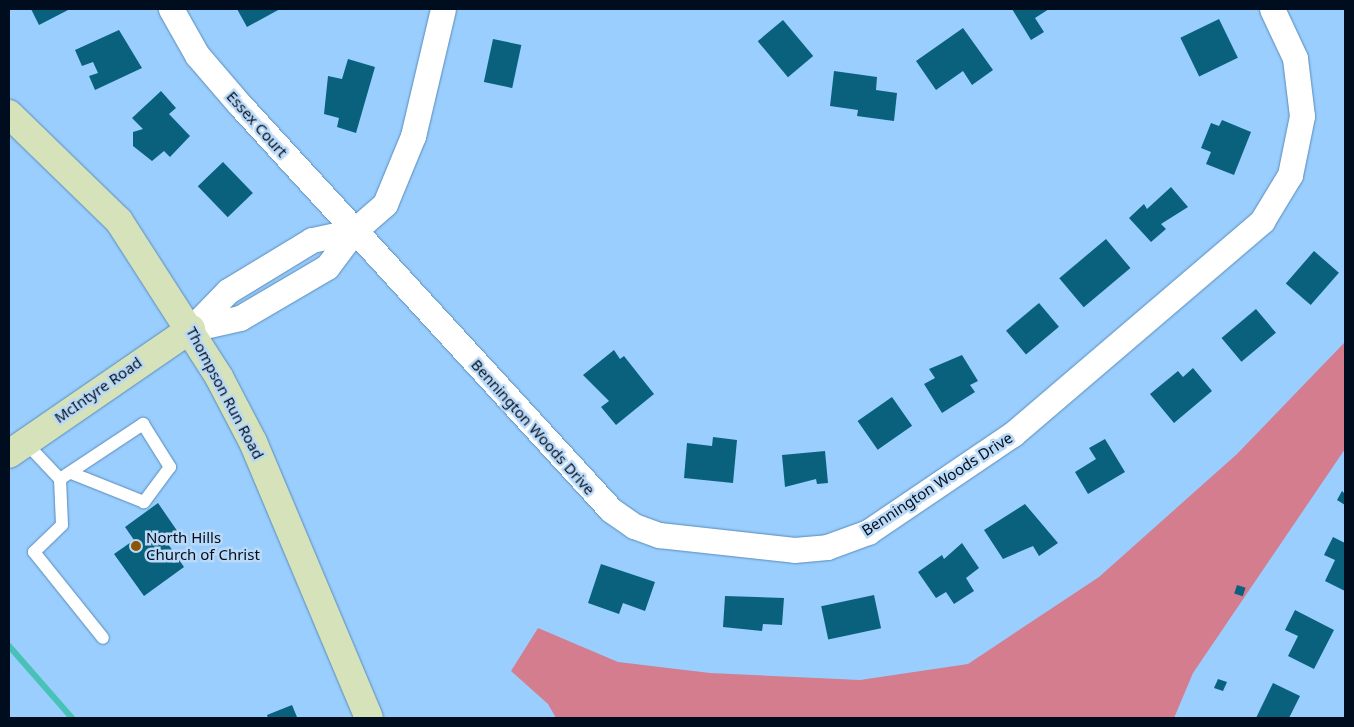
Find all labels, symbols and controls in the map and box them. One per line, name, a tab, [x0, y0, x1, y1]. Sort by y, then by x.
street label: Essex Court	[223, 87, 291, 161]
street label: Thompson Run Road	[183, 324, 267, 462]
street label: McIntyre Road	[51, 353, 145, 427]
street label: Bennington Woods Drive	[467, 356, 599, 498]
street label: Bennington Woods Drive	[858, 429, 1016, 539]
place label: North Hills Church of Christ	[146, 528, 260, 563]
marker: North Hills Church of Christ	[130, 540, 142, 552]

